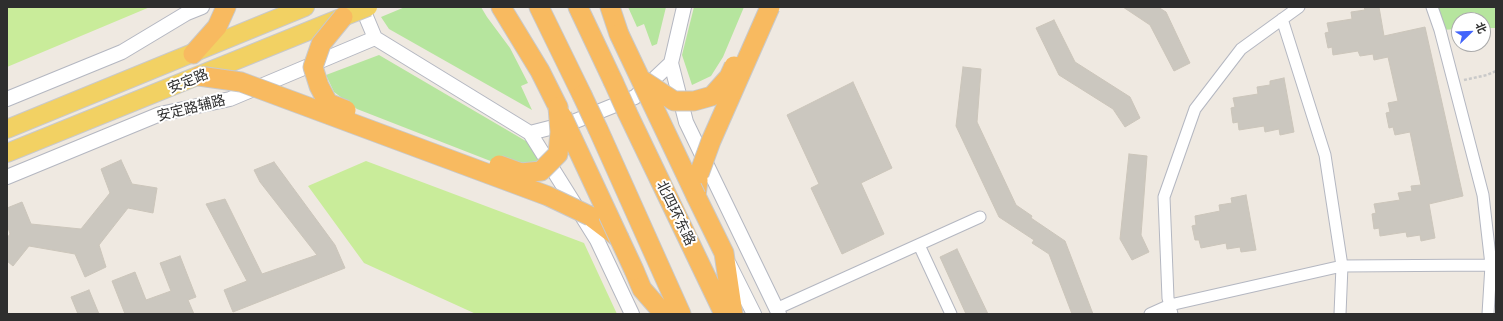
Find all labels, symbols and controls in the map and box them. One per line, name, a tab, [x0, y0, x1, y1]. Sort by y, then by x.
north arrow	[1451, 12, 1491, 52]
text: 北	[1473, 20, 1490, 35]
street label: 安定路	[165, 65, 211, 97]
street label: 安定路辅路	[155, 91, 227, 125]
street label: 北四环东路	[653, 178, 699, 248]

